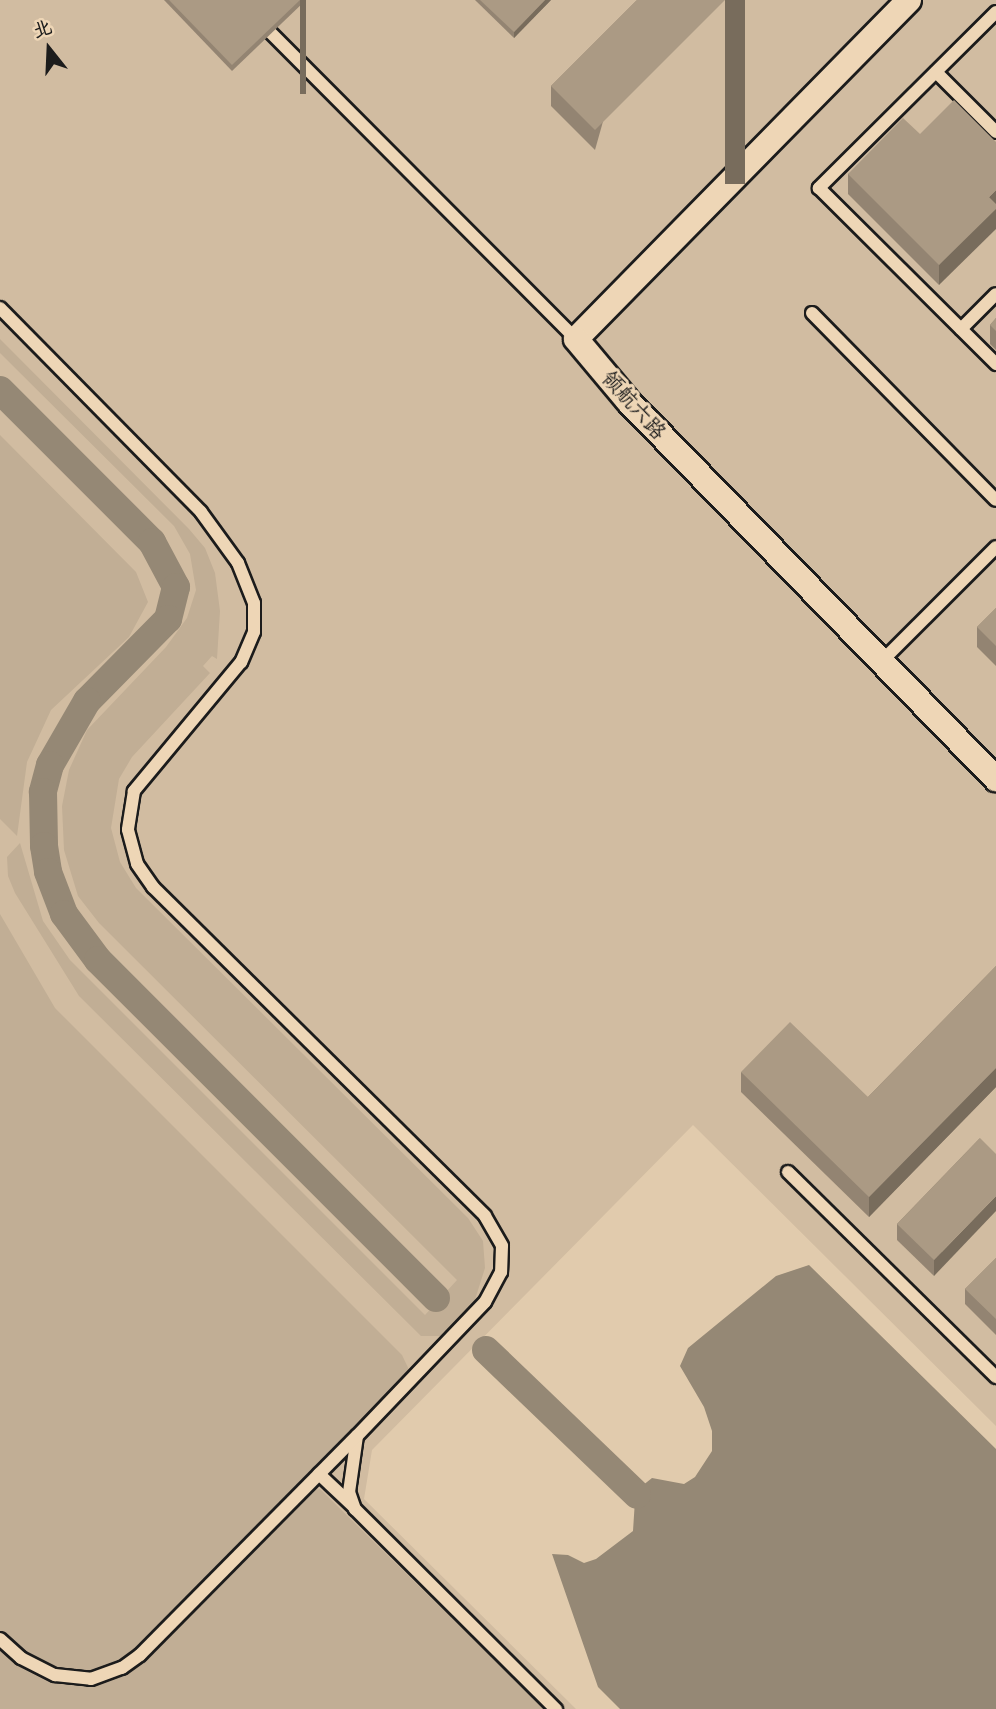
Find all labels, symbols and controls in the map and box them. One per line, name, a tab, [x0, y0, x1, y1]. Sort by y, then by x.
north arrow	[14, 14, 84, 84]
text: 北	[30, 15, 55, 42]
street label: 领航六路	[597, 365, 671, 445]

